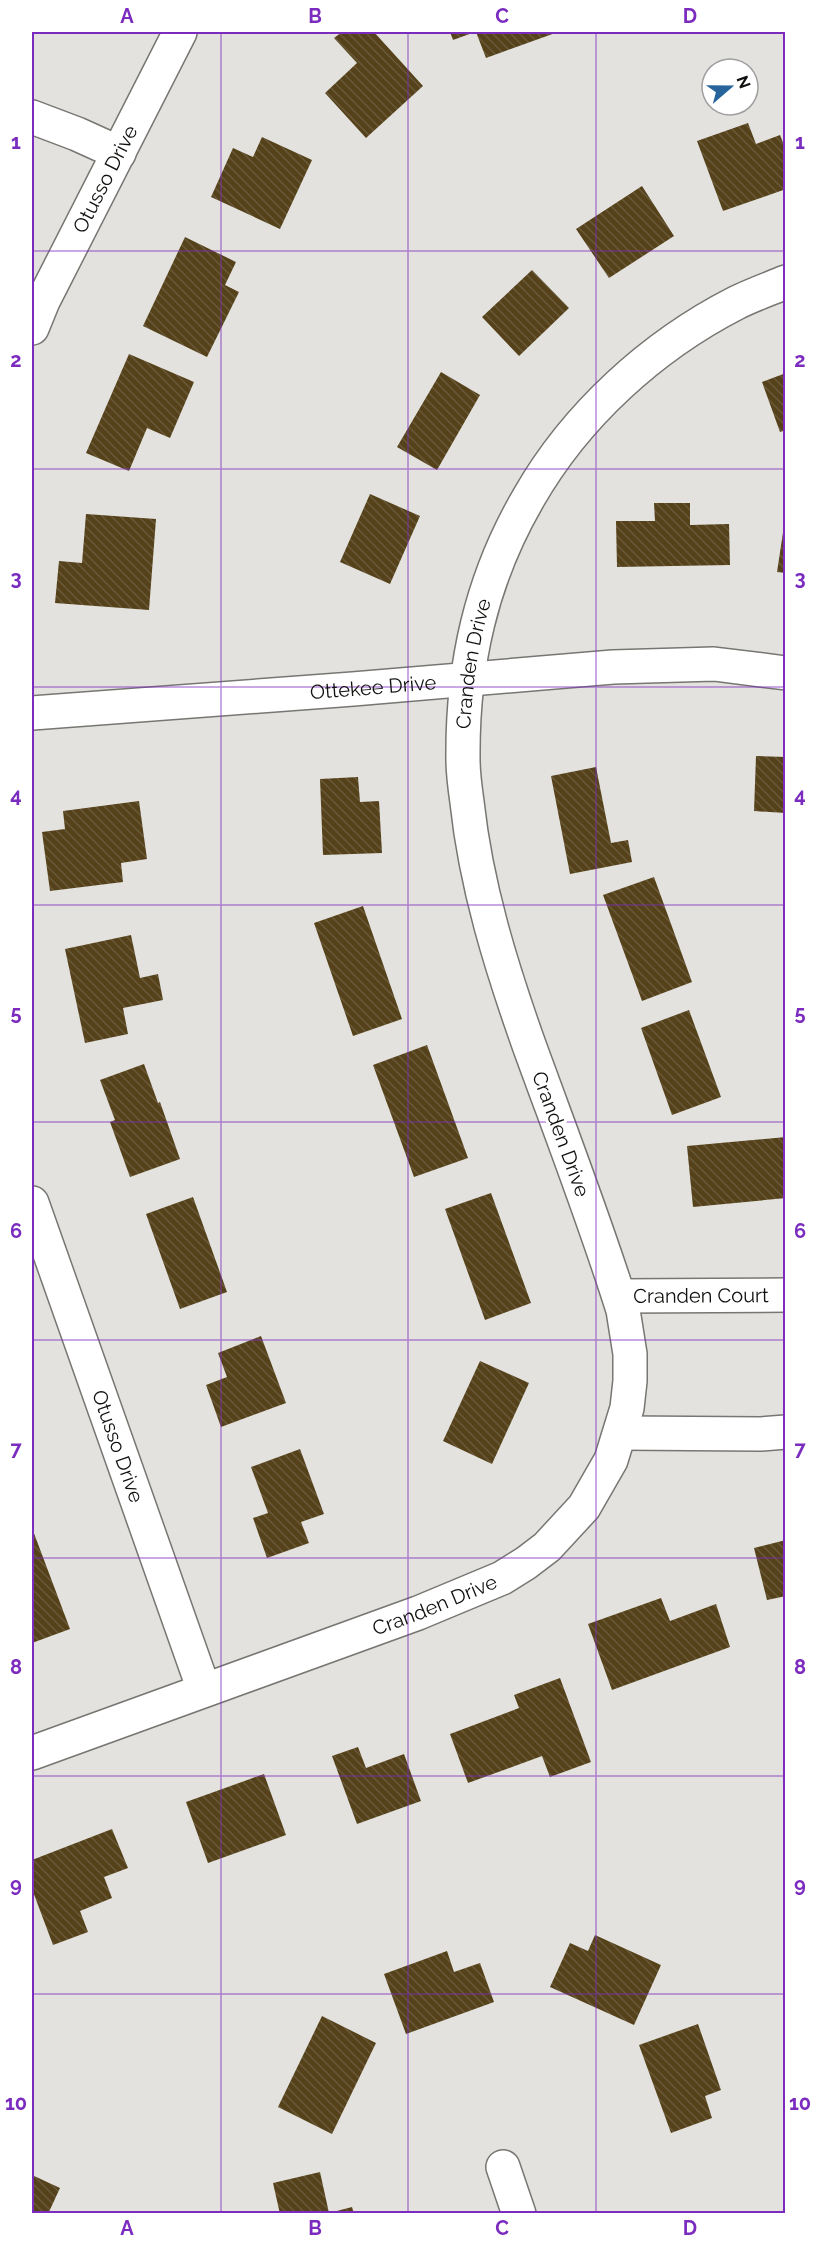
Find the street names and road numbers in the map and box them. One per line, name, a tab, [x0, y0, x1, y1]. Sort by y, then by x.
street label: Otusso Drive	[68, 121, 143, 237]
street label: Cranden Drive	[451, 595, 496, 730]
street label: Ottekee Drive	[309, 670, 437, 704]
street label: Cranden Drive	[527, 1068, 595, 1200]
street label: Cranden Court	[633, 1283, 769, 1308]
street label: Otusso Drive	[87, 1387, 149, 1506]
street label: Cranden Drive	[369, 1569, 501, 1641]

